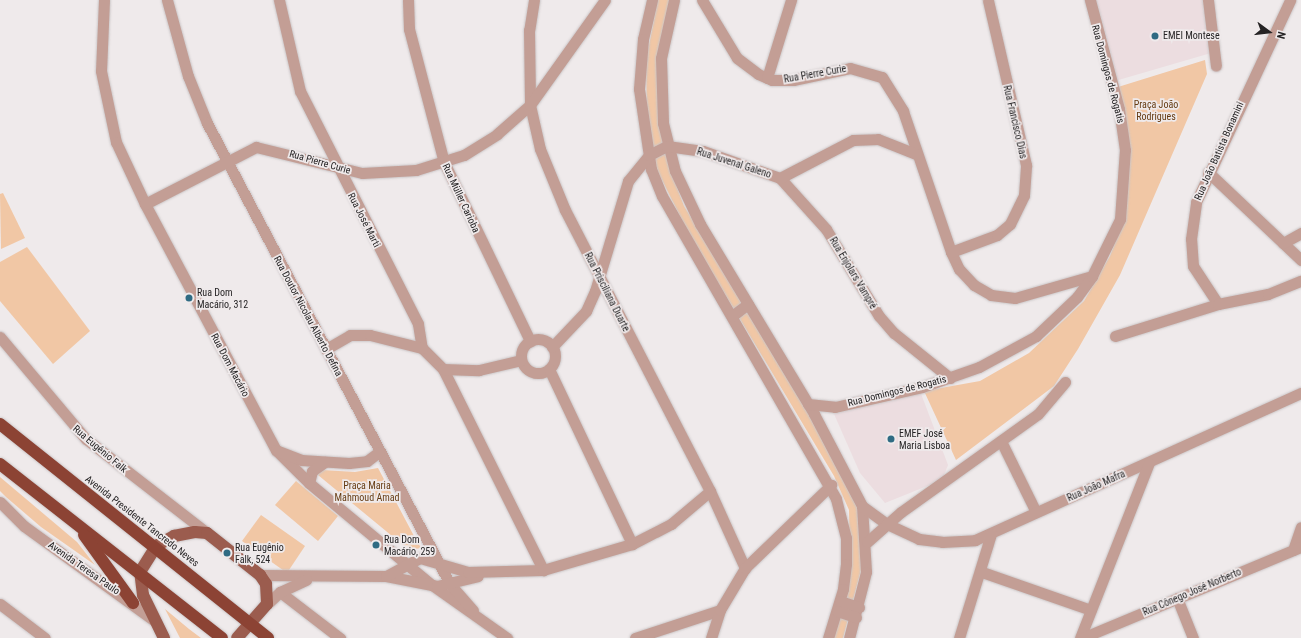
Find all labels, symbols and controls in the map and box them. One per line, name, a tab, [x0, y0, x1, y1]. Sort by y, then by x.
north arrow	[1249, 12, 1289, 52]
street label: Rua Domingos de Rogatis	[1089, 24, 1127, 124]
place label: EMEI Montese	[1163, 30, 1220, 42]
text: N	[1274, 30, 1288, 40]
marker: EMEI Montese	[1150, 31, 1160, 41]
street label: Rua Pierre Curie	[783, 63, 847, 85]
street label: Rua Francisco Dias	[1001, 84, 1029, 160]
park label: Praça João Rodrigues	[1134, 98, 1178, 122]
street label: Rua João Batista Bonamini	[1192, 100, 1246, 202]
street label: Rua Juvenal Galeno	[695, 145, 773, 181]
street label: Rua Pierre Curie	[288, 148, 352, 176]
street label: Rua Müller Carioba	[440, 162, 482, 234]
street label: Rua José Marti	[345, 191, 383, 249]
street label: Rua Enjolars Vampré	[827, 235, 879, 311]
street label: Rua Prisciliana Duarte	[582, 250, 632, 334]
street label: Rua Doutor Nicolau Alberto Defina	[271, 254, 345, 378]
place label: Rua Dom Macário, 312	[197, 286, 248, 310]
marker: Rua Dom Macário, 312	[184, 293, 194, 303]
street label: Rua Dom Macário	[208, 331, 252, 399]
street label: Rua Domingos de Rogatis	[846, 373, 948, 409]
street label: Rua Eugênio Falk	[70, 423, 130, 475]
place label: EMEF José Maria Lisboa	[899, 427, 950, 450]
marker: EMEF José Maria Lisboa	[886, 434, 896, 444]
street label: Rua João Mafra	[1065, 468, 1127, 504]
street label: Avenida Presidente Tancredo Neves	[83, 473, 201, 569]
park label: Praça Maria Mahmoud Amad	[335, 479, 399, 502]
place label: Rua Dom Macário, 259	[384, 533, 435, 556]
street label: Avenida Teresa Paulo	[46, 539, 122, 597]
marker: Rua Dom Macário, 259	[371, 540, 381, 550]
place label: Rua Eugênio Falk, 524	[235, 541, 284, 564]
marker: Rua Eugênio Falk, 524	[222, 548, 232, 558]
street label: Rua Cônego José Norberto	[1141, 566, 1243, 618]

